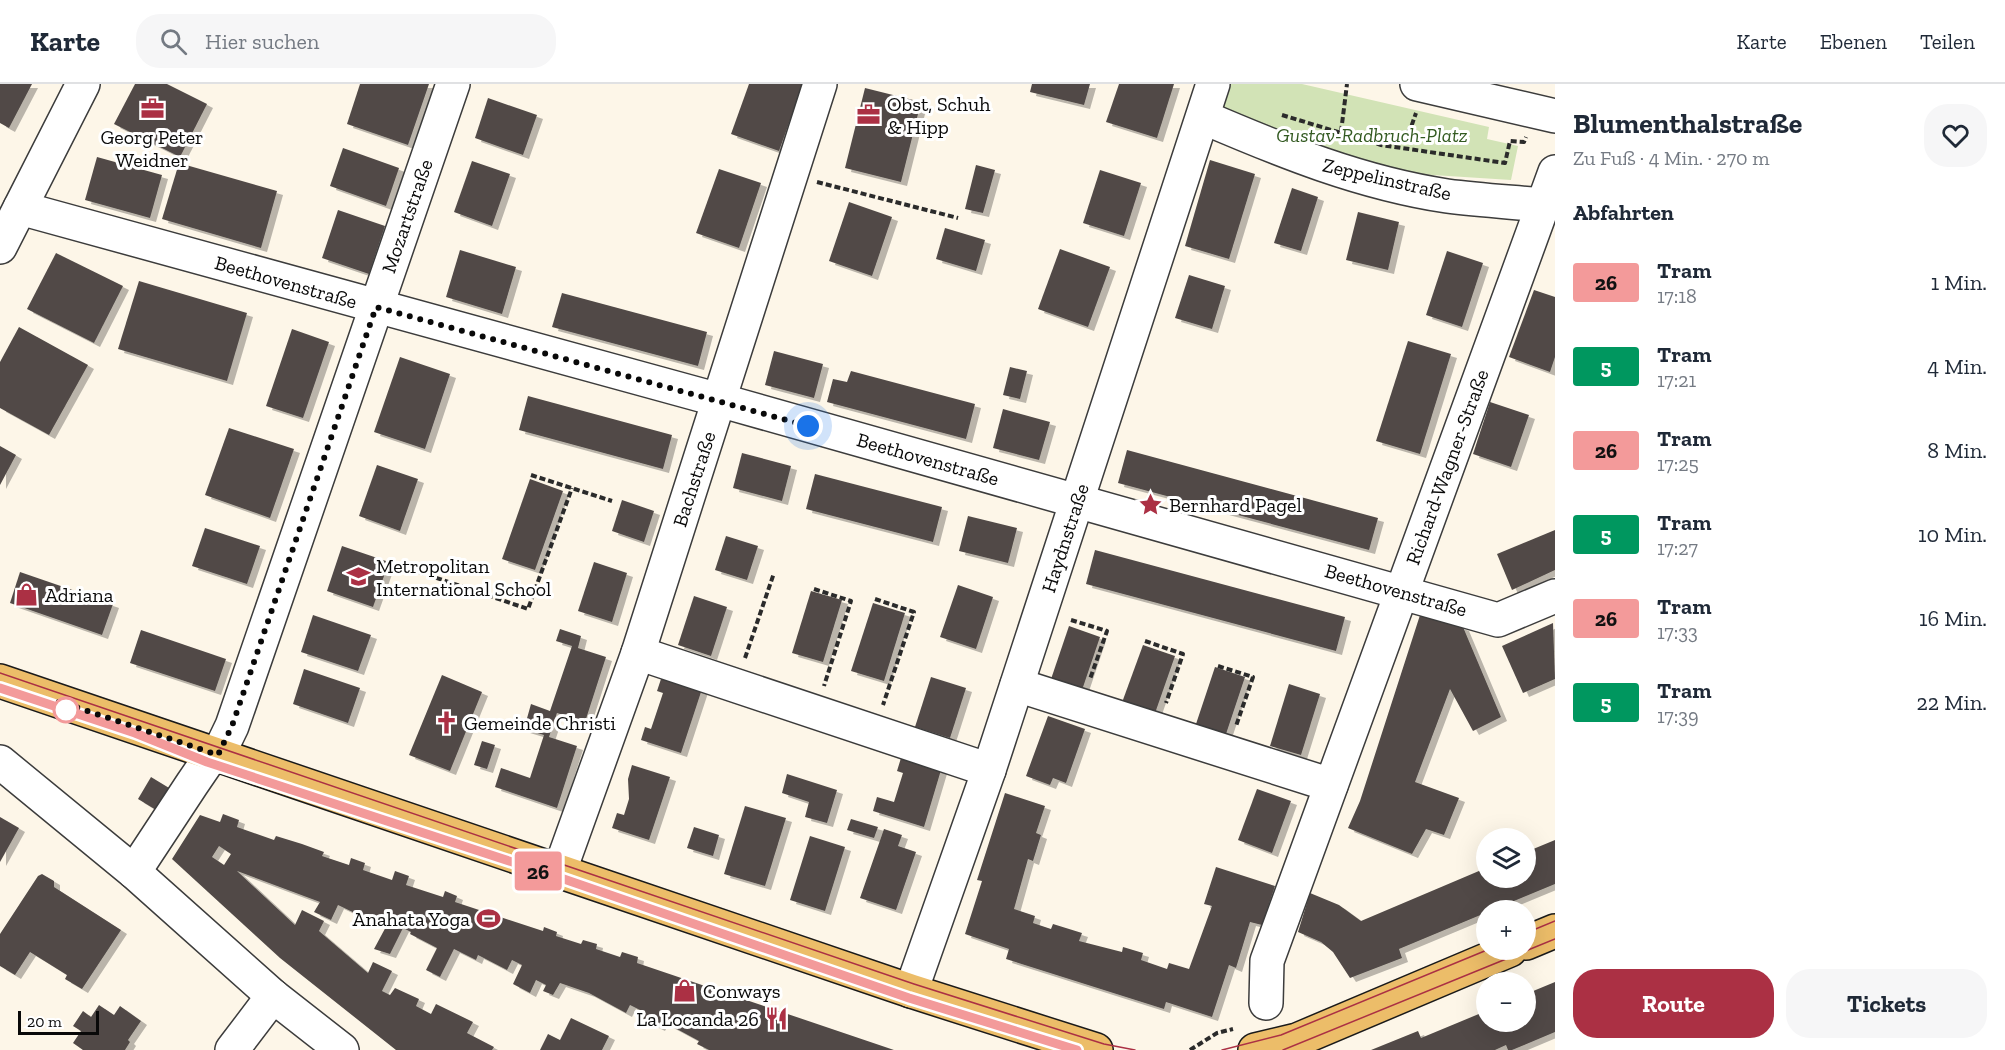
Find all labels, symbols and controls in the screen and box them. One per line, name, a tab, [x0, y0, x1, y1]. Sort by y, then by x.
search box	[136, 14, 556, 68]
text: Karte	[30, 25, 100, 58]
icon: search	[157, 25, 190, 58]
text: Hier suchen	[205, 28, 319, 55]
text: Karte	[1737, 29, 1787, 54]
text: Ebenen	[1820, 29, 1887, 54]
text: Teilen	[1920, 29, 1975, 54]
place label: Obst, Schuh & Hipp	[887, 92, 991, 139]
office icon: Georg Peter Weidner	[139, 96, 165, 122]
office icon: Obst, Schuh & Hipp	[856, 102, 882, 128]
button: heart	[1924, 104, 1987, 167]
text: Blumenthalstraße	[1573, 107, 1802, 140]
park label: Gustav-Radbruch-Platz	[1276, 123, 1468, 147]
place label: Georg Peter Weidner	[100, 125, 204, 172]
text: Zu Fuß · 4 Min. · 270 m	[1573, 146, 1769, 170]
street label: Zeppelinstraße	[1320, 153, 1454, 205]
street label: Mozartstraße	[376, 156, 438, 276]
text: Abfahrten	[1573, 199, 1674, 226]
street label: Beethovenstraße	[212, 250, 360, 314]
text: Tram	[1657, 257, 1711, 284]
text: 1 Min.	[1931, 269, 1987, 296]
text: 26	[1595, 270, 1617, 295]
text: 17:18	[1657, 284, 1697, 308]
text: Tram	[1657, 341, 1711, 368]
text: 4 Min.	[1927, 353, 1987, 380]
text: 5	[1601, 354, 1611, 379]
street label: Richard-Wagner-Straße	[1400, 366, 1494, 568]
text: 17:21	[1657, 368, 1696, 392]
your location	[793, 411, 823, 441]
text: Tram	[1657, 425, 1711, 452]
street label: Beethovenstraße	[854, 427, 1002, 491]
street label: Bachstraße	[667, 428, 721, 530]
text: 8 Min.	[1927, 437, 1987, 464]
text: 26	[1595, 438, 1617, 463]
text: 17:25	[1657, 452, 1699, 476]
street label: Haydnstraße	[1036, 480, 1094, 596]
place icon: Bernhard Pagel	[1138, 492, 1164, 518]
place label: Bernhard Pagel	[1169, 493, 1302, 517]
text: Tram	[1657, 509, 1711, 536]
text: 10 Min.	[1918, 521, 1987, 548]
text: 5	[1601, 522, 1611, 547]
text: 17:27	[1657, 536, 1698, 560]
place label: Metropolitan International School	[376, 554, 551, 601]
street label: Beethovenstraße	[1322, 558, 1470, 622]
school or university icon: Metropolitan International School	[345, 564, 371, 590]
shop icon: Adriana	[14, 582, 40, 608]
place label: Adriana	[45, 583, 114, 607]
text: Tram	[1657, 593, 1711, 620]
text: 16 Min.	[1919, 605, 1987, 632]
text: 26	[1595, 606, 1617, 631]
text: 17:33	[1657, 620, 1698, 644]
text: Tram	[1657, 677, 1711, 704]
text: 22 Min.	[1917, 689, 1987, 716]
text: 5	[1601, 690, 1611, 715]
unlabelled marker	[53, 697, 79, 723]
text: 17:39	[1657, 704, 1699, 728]
church icon: Gemeinde Christi	[433, 710, 459, 736]
place label: Gemeinde Christi	[464, 711, 616, 735]
map controls	[1476, 828, 1536, 1032]
button: layers	[1476, 828, 1536, 888]
line badge: 26	[511, 852, 565, 890]
text: 26	[527, 859, 549, 884]
button: +	[1476, 900, 1536, 960]
sports icon: Anahata Yoga	[475, 906, 501, 932]
place label: Anahata Yoga	[353, 907, 470, 931]
button: Route	[1573, 969, 1774, 1038]
button: Tickets	[1786, 969, 1987, 1038]
button: −	[1476, 972, 1536, 1032]
shop icon: Conways	[672, 978, 698, 1004]
place label: Conways	[703, 979, 781, 1003]
restaurant icon: La Locanda 26	[764, 1006, 790, 1032]
place label: La Locanda 26	[636, 1007, 759, 1031]
scale bar	[18, 1008, 99, 1036]
text: 20 m	[27, 1012, 62, 1031]

